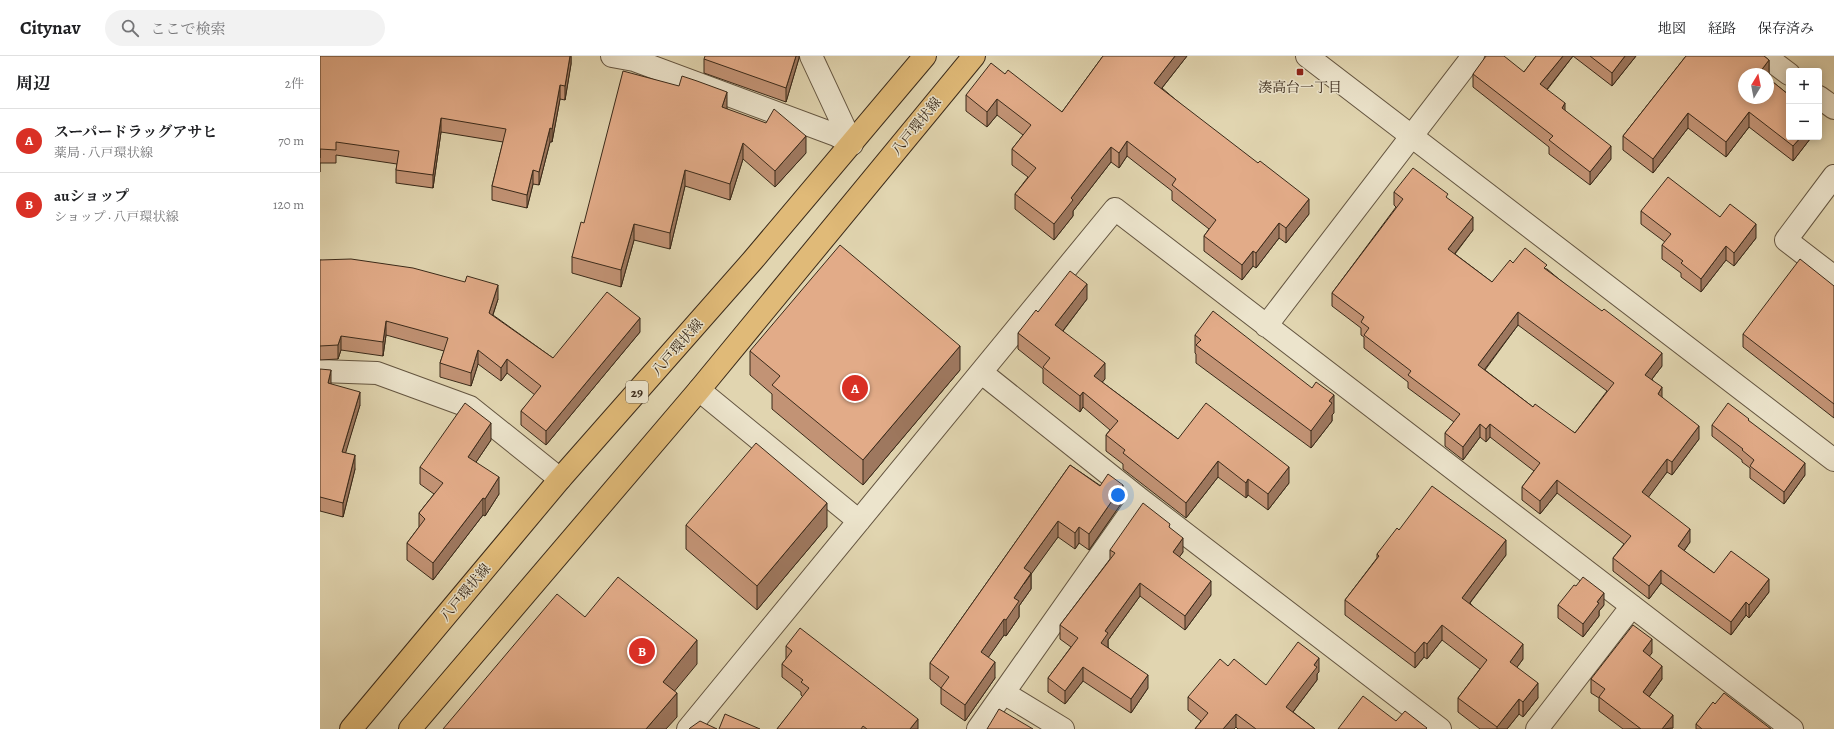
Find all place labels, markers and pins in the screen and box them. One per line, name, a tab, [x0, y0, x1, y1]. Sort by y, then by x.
marker: 湊高台一丁目	[1295, 67, 1305, 77]
place label: 湊高台一丁目	[1258, 78, 1342, 97]
pin: A	[842, 373, 868, 403]
pin: B	[629, 636, 655, 666]

